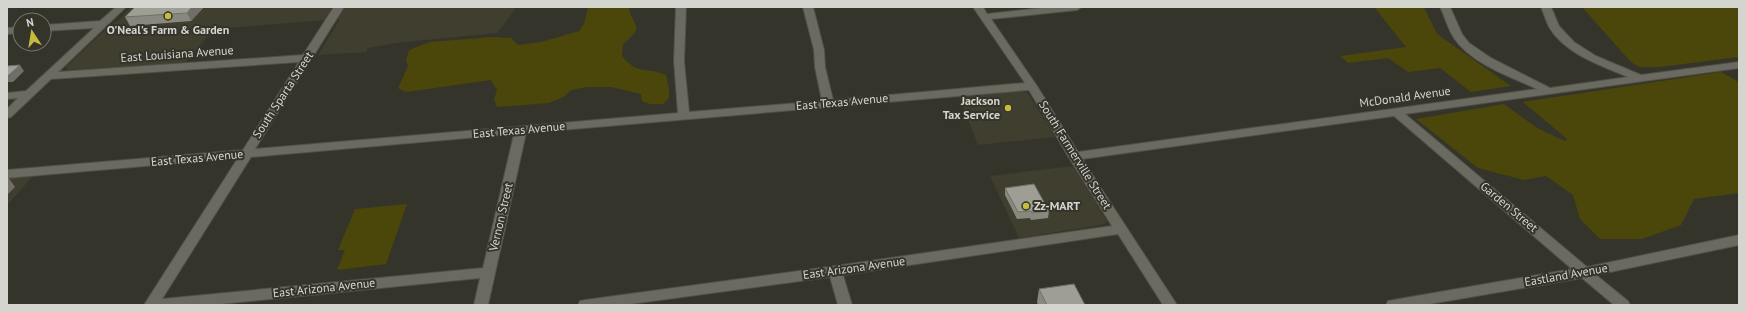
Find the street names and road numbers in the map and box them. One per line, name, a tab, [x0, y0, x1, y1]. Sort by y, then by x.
street label: East Louisiana Avenue	[120, 42, 234, 65]
street label: South Sparta Street	[249, 49, 316, 141]
street label: McDonald Avenue	[1358, 83, 1452, 110]
street label: East Texas Avenue	[795, 90, 889, 113]
street label: South Farmerville Street	[1036, 98, 1115, 212]
street label: East Texas Avenue	[472, 118, 566, 141]
street label: East Texas Avenue	[150, 146, 244, 169]
street label: Garden Street	[1478, 178, 1541, 235]
street label: Vernon Street	[485, 181, 516, 254]
street label: East Arizona Avenue	[802, 253, 906, 282]
street label: Eastland Avenue	[1523, 260, 1609, 289]
street label: East Arizona Avenue	[272, 275, 376, 300]

